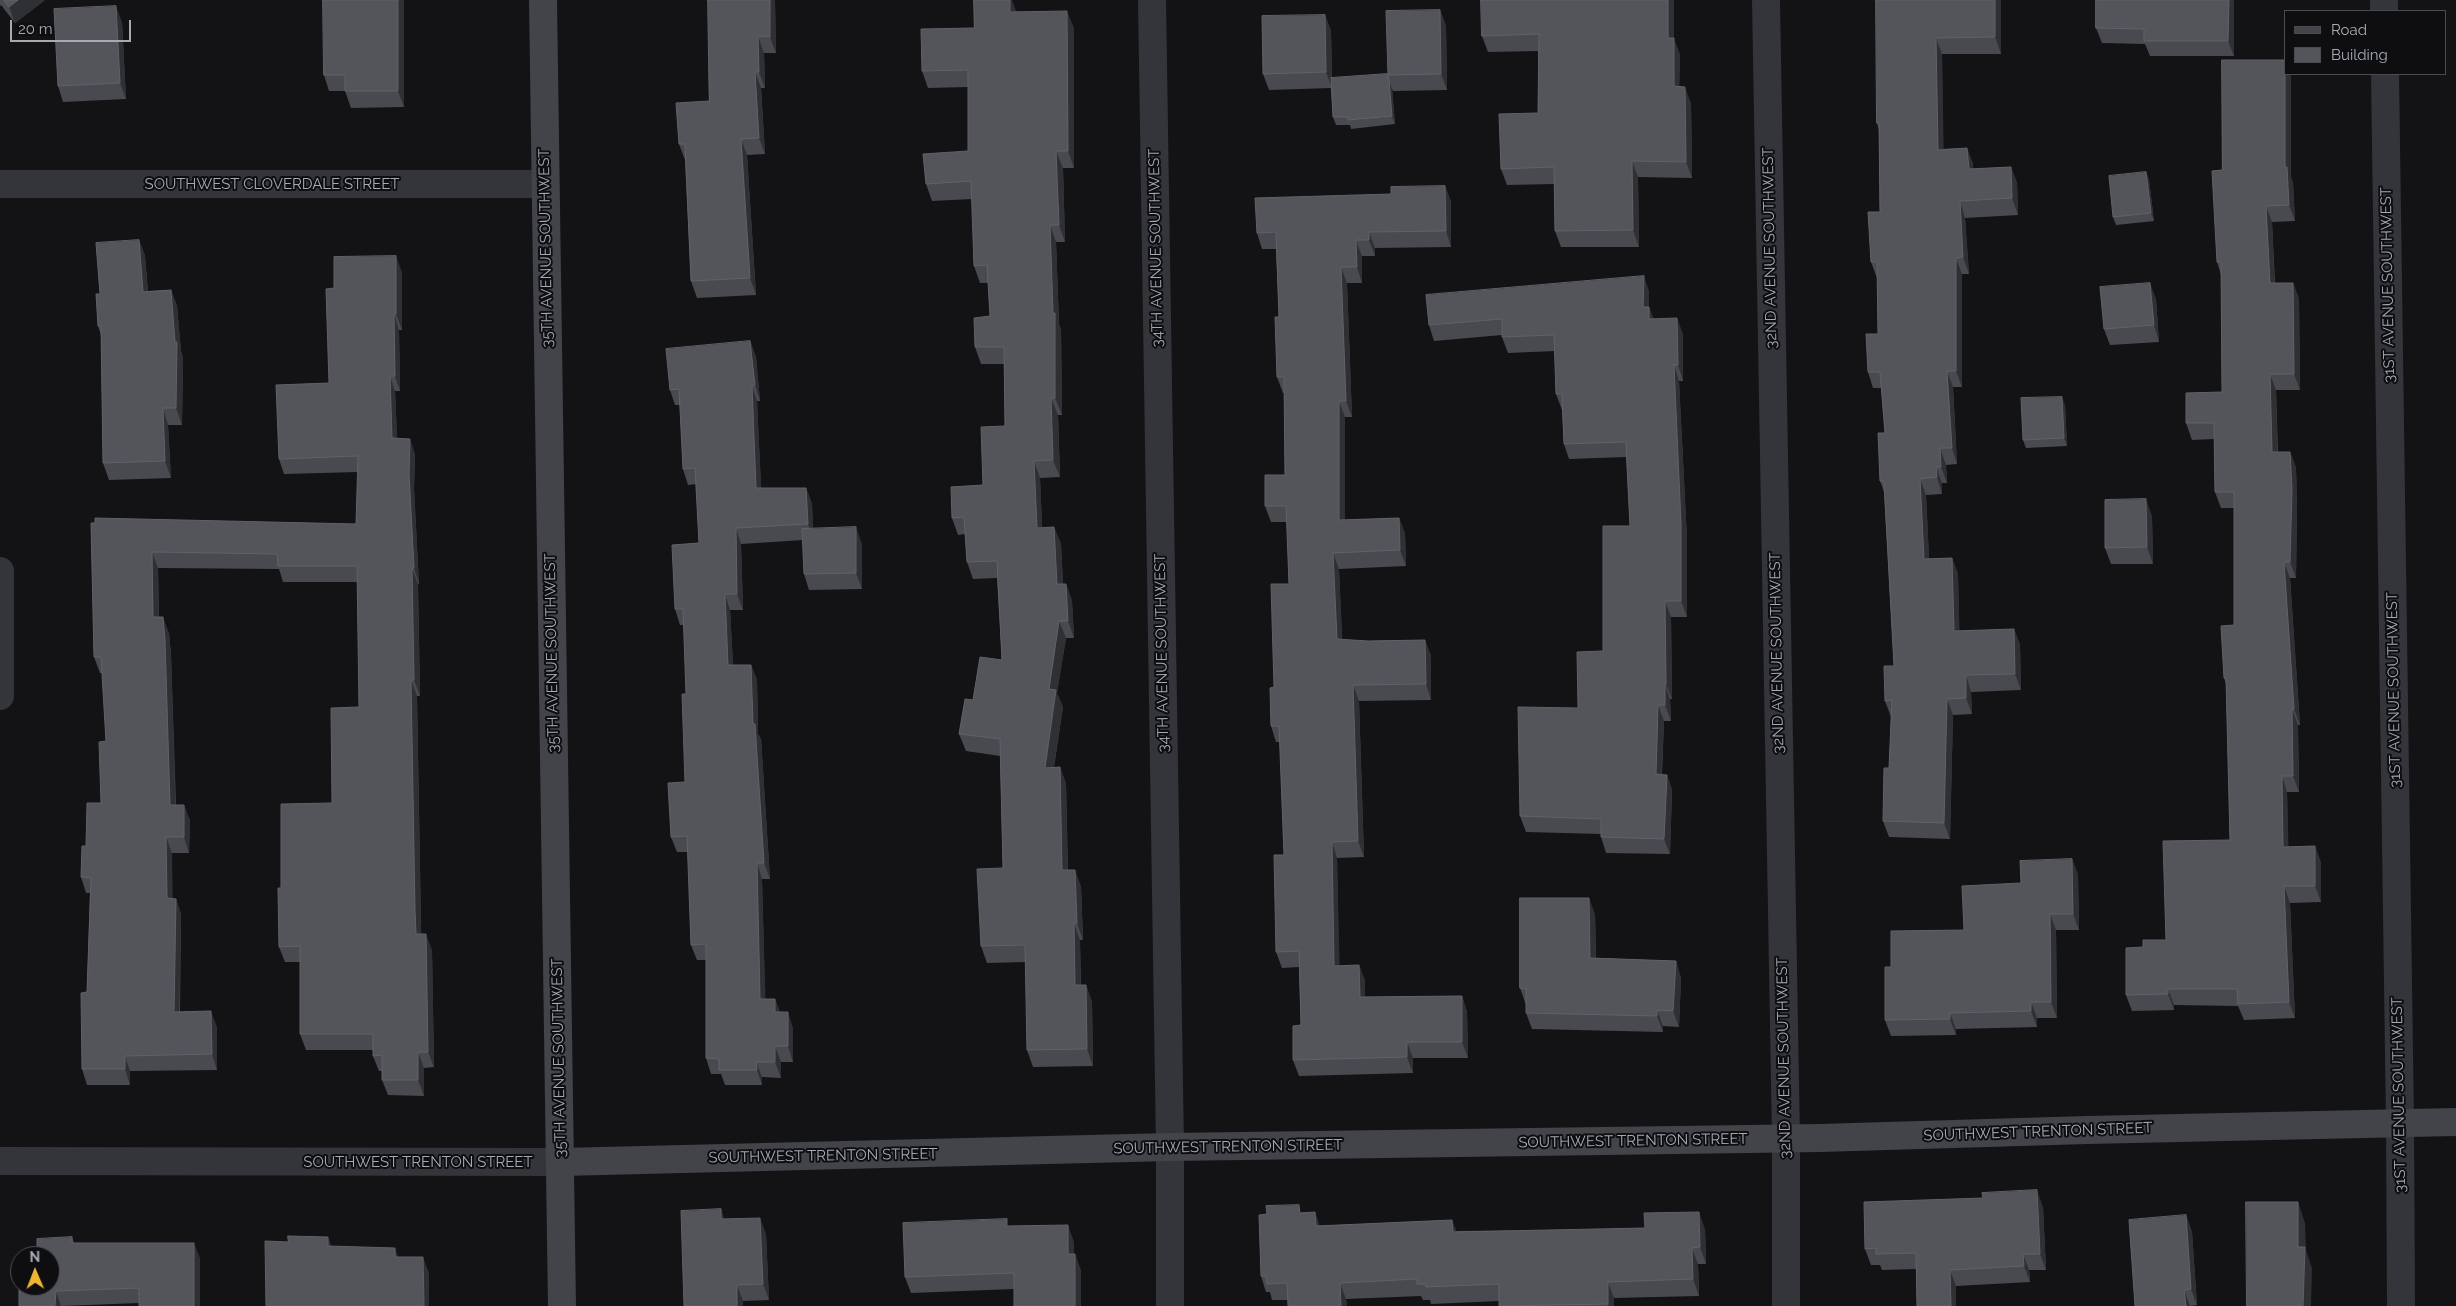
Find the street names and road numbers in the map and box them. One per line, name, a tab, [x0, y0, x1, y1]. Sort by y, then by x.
street label: 32ND AVENUE SOUTHWEST	[1759, 147, 1781, 349]
street label: 35TH AVENUE SOUTHWEST	[535, 148, 557, 348]
street label: 34TH AVENUE SOUTHWEST	[1145, 148, 1167, 348]
street label: SOUTHWEST CLOVERDALE STREET	[145, 175, 399, 193]
street label: 31ST AVENUE SOUTHWEST	[2377, 187, 2399, 383]
street label: 32ND AVENUE SOUTHWEST	[1766, 552, 1788, 754]
street label: 35TH AVENUE SOUTHWEST	[541, 553, 563, 753]
street label: 34TH AVENUE SOUTHWEST	[1151, 553, 1173, 753]
street label: 31ST AVENUE SOUTHWEST	[2383, 592, 2405, 788]
street label: 32ND AVENUE SOUTHWEST	[1773, 957, 1795, 1159]
street label: 35TH AVENUE SOUTHWEST	[548, 958, 570, 1158]
street label: 31ST AVENUE SOUTHWEST	[2388, 997, 2410, 1193]
street label: SOUTHWEST TRENTON STREET	[1923, 1119, 2153, 1145]
street label: SOUTHWEST TRENTON STREET	[1518, 1130, 1748, 1152]
street label: SOUTHWEST TRENTON STREET	[1113, 1136, 1343, 1158]
street label: SOUTHWEST TRENTON STREET	[708, 1145, 938, 1167]
street label: SOUTHWEST TRENTON STREET	[303, 1153, 533, 1171]

